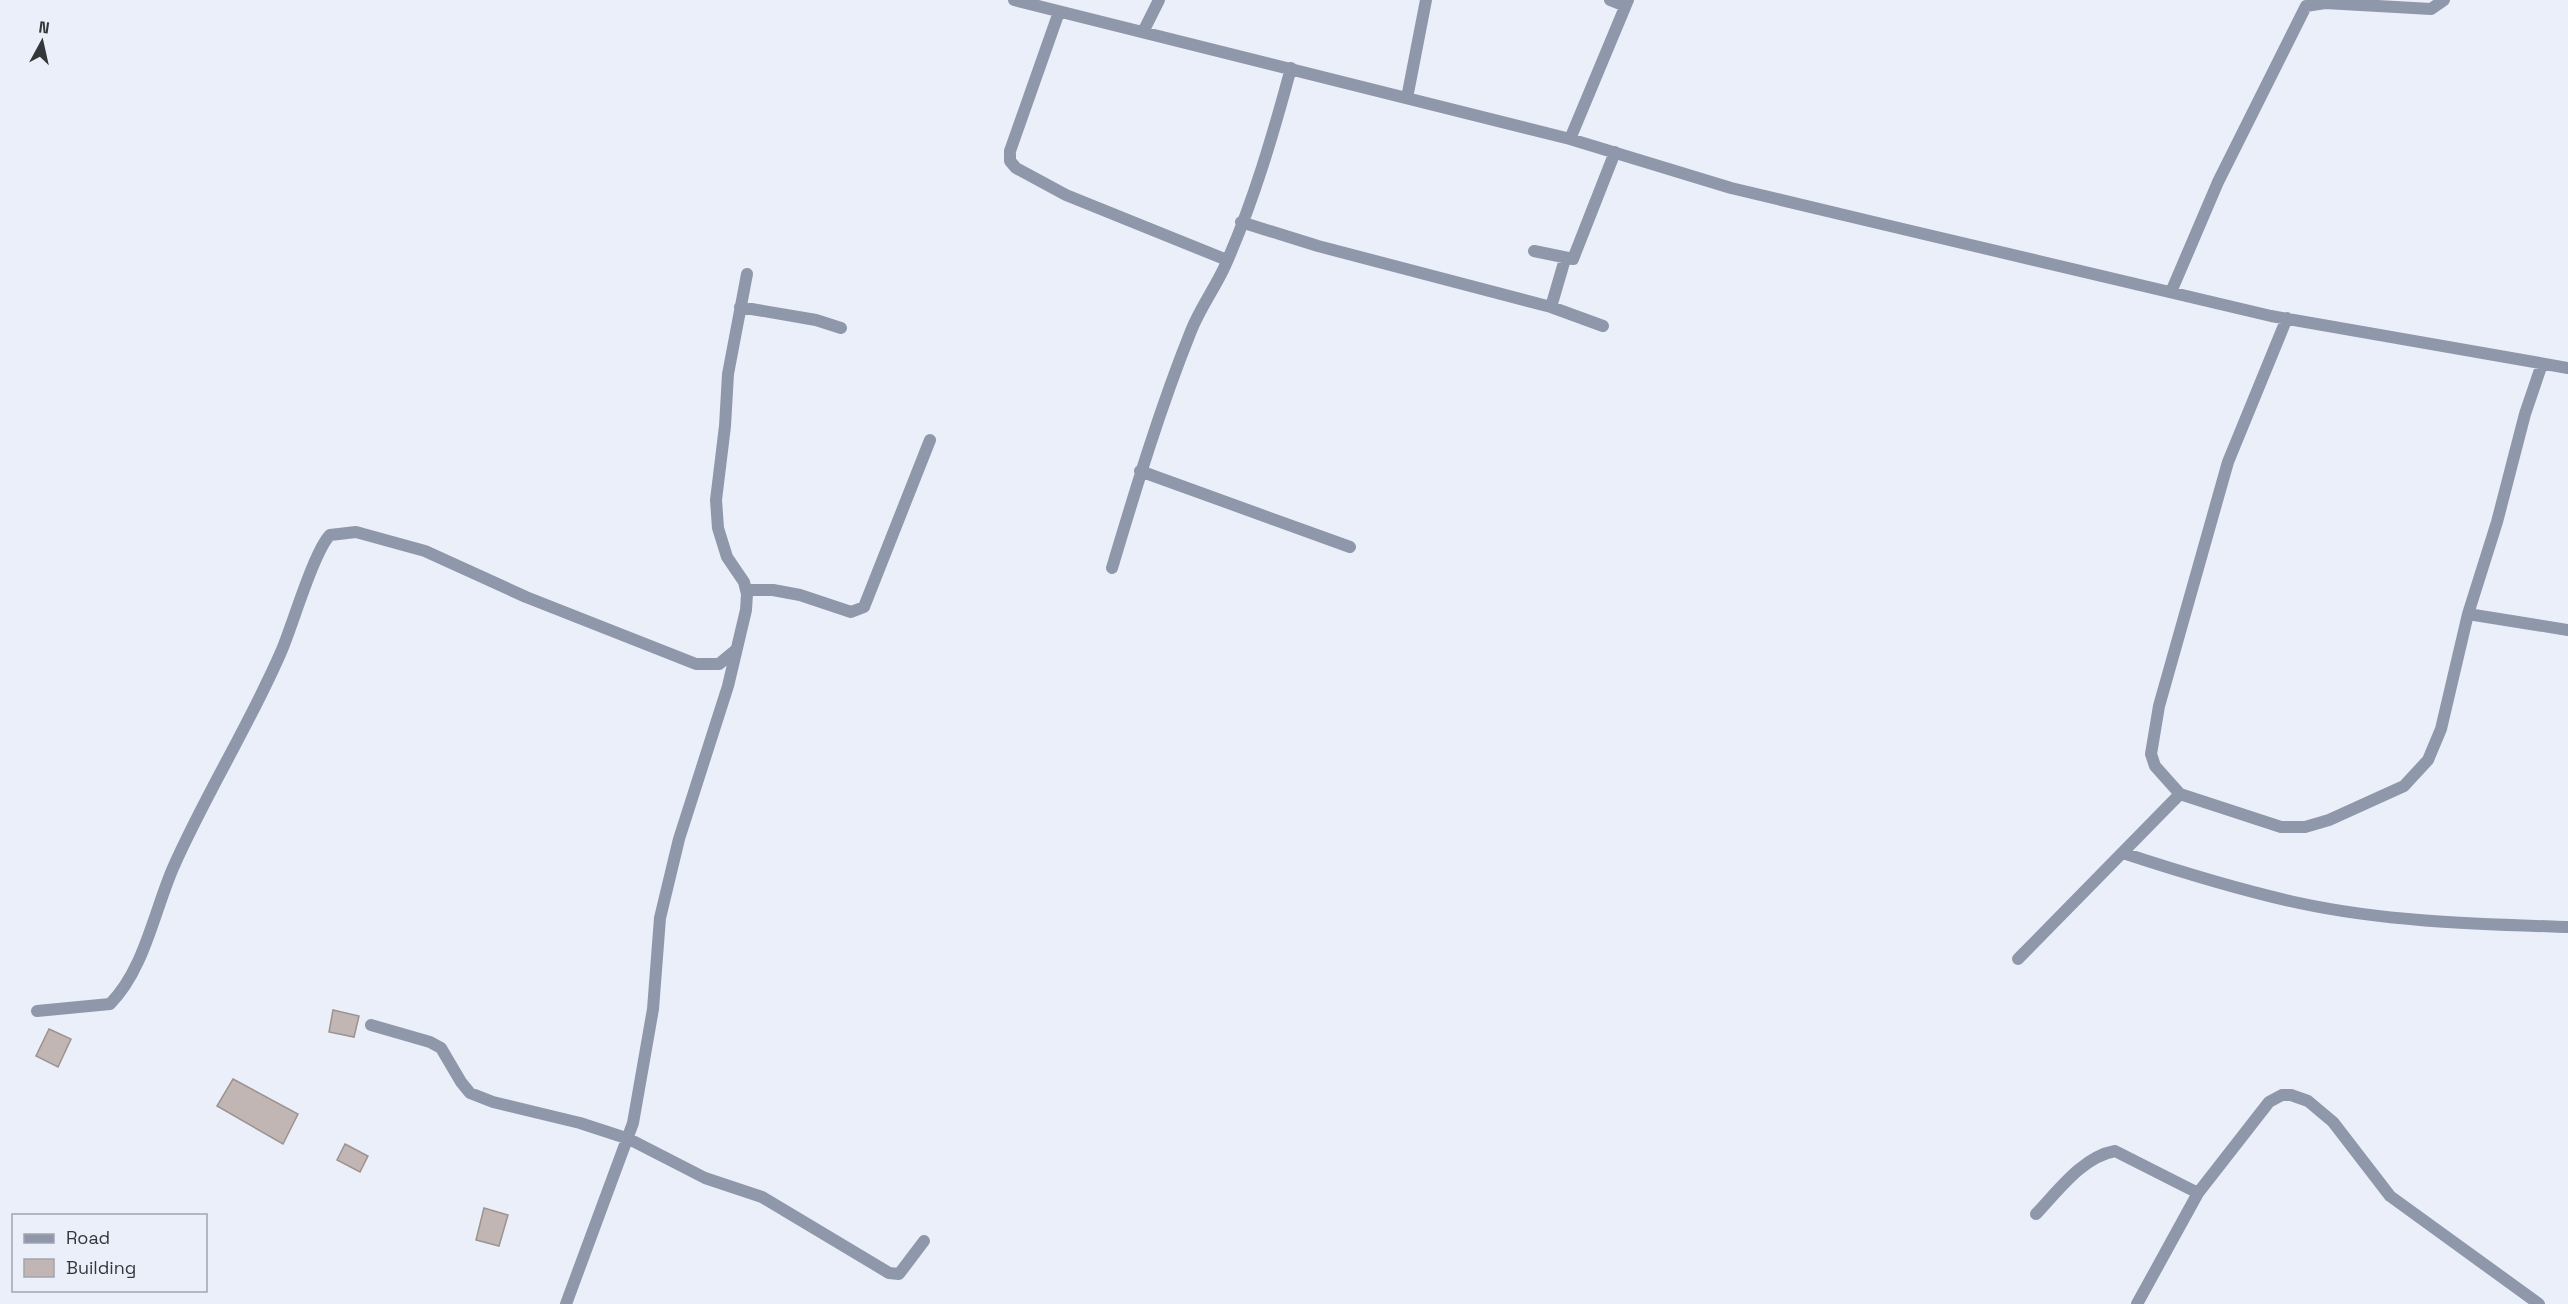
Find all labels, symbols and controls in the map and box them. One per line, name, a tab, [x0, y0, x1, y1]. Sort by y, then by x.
north arrow	[12, 12, 72, 72]
text: N	[37, 16, 51, 39]
legend	[12, 1214, 207, 1292]
text: Road	[66, 1226, 110, 1249]
text: Building	[66, 1256, 136, 1279]

